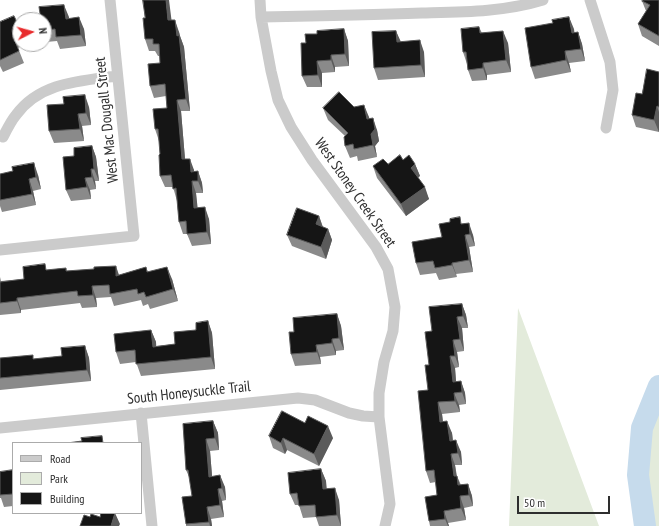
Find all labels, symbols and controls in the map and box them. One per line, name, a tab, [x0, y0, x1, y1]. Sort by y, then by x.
north arrow	[12, 12, 52, 52]
text: N	[36, 27, 50, 35]
street label: West Mac Dougall Street	[91, 56, 123, 184]
street label: West Stoney Creek Street	[310, 135, 400, 251]
street label: South Honeysuckle Trail	[126, 378, 252, 408]
legend	[12, 442, 142, 514]
text: Road	[50, 451, 70, 466]
text: Park	[50, 471, 68, 486]
scale bar	[519, 488, 612, 514]
text: Building	[50, 491, 85, 506]
text: 50 m	[524, 495, 545, 510]

